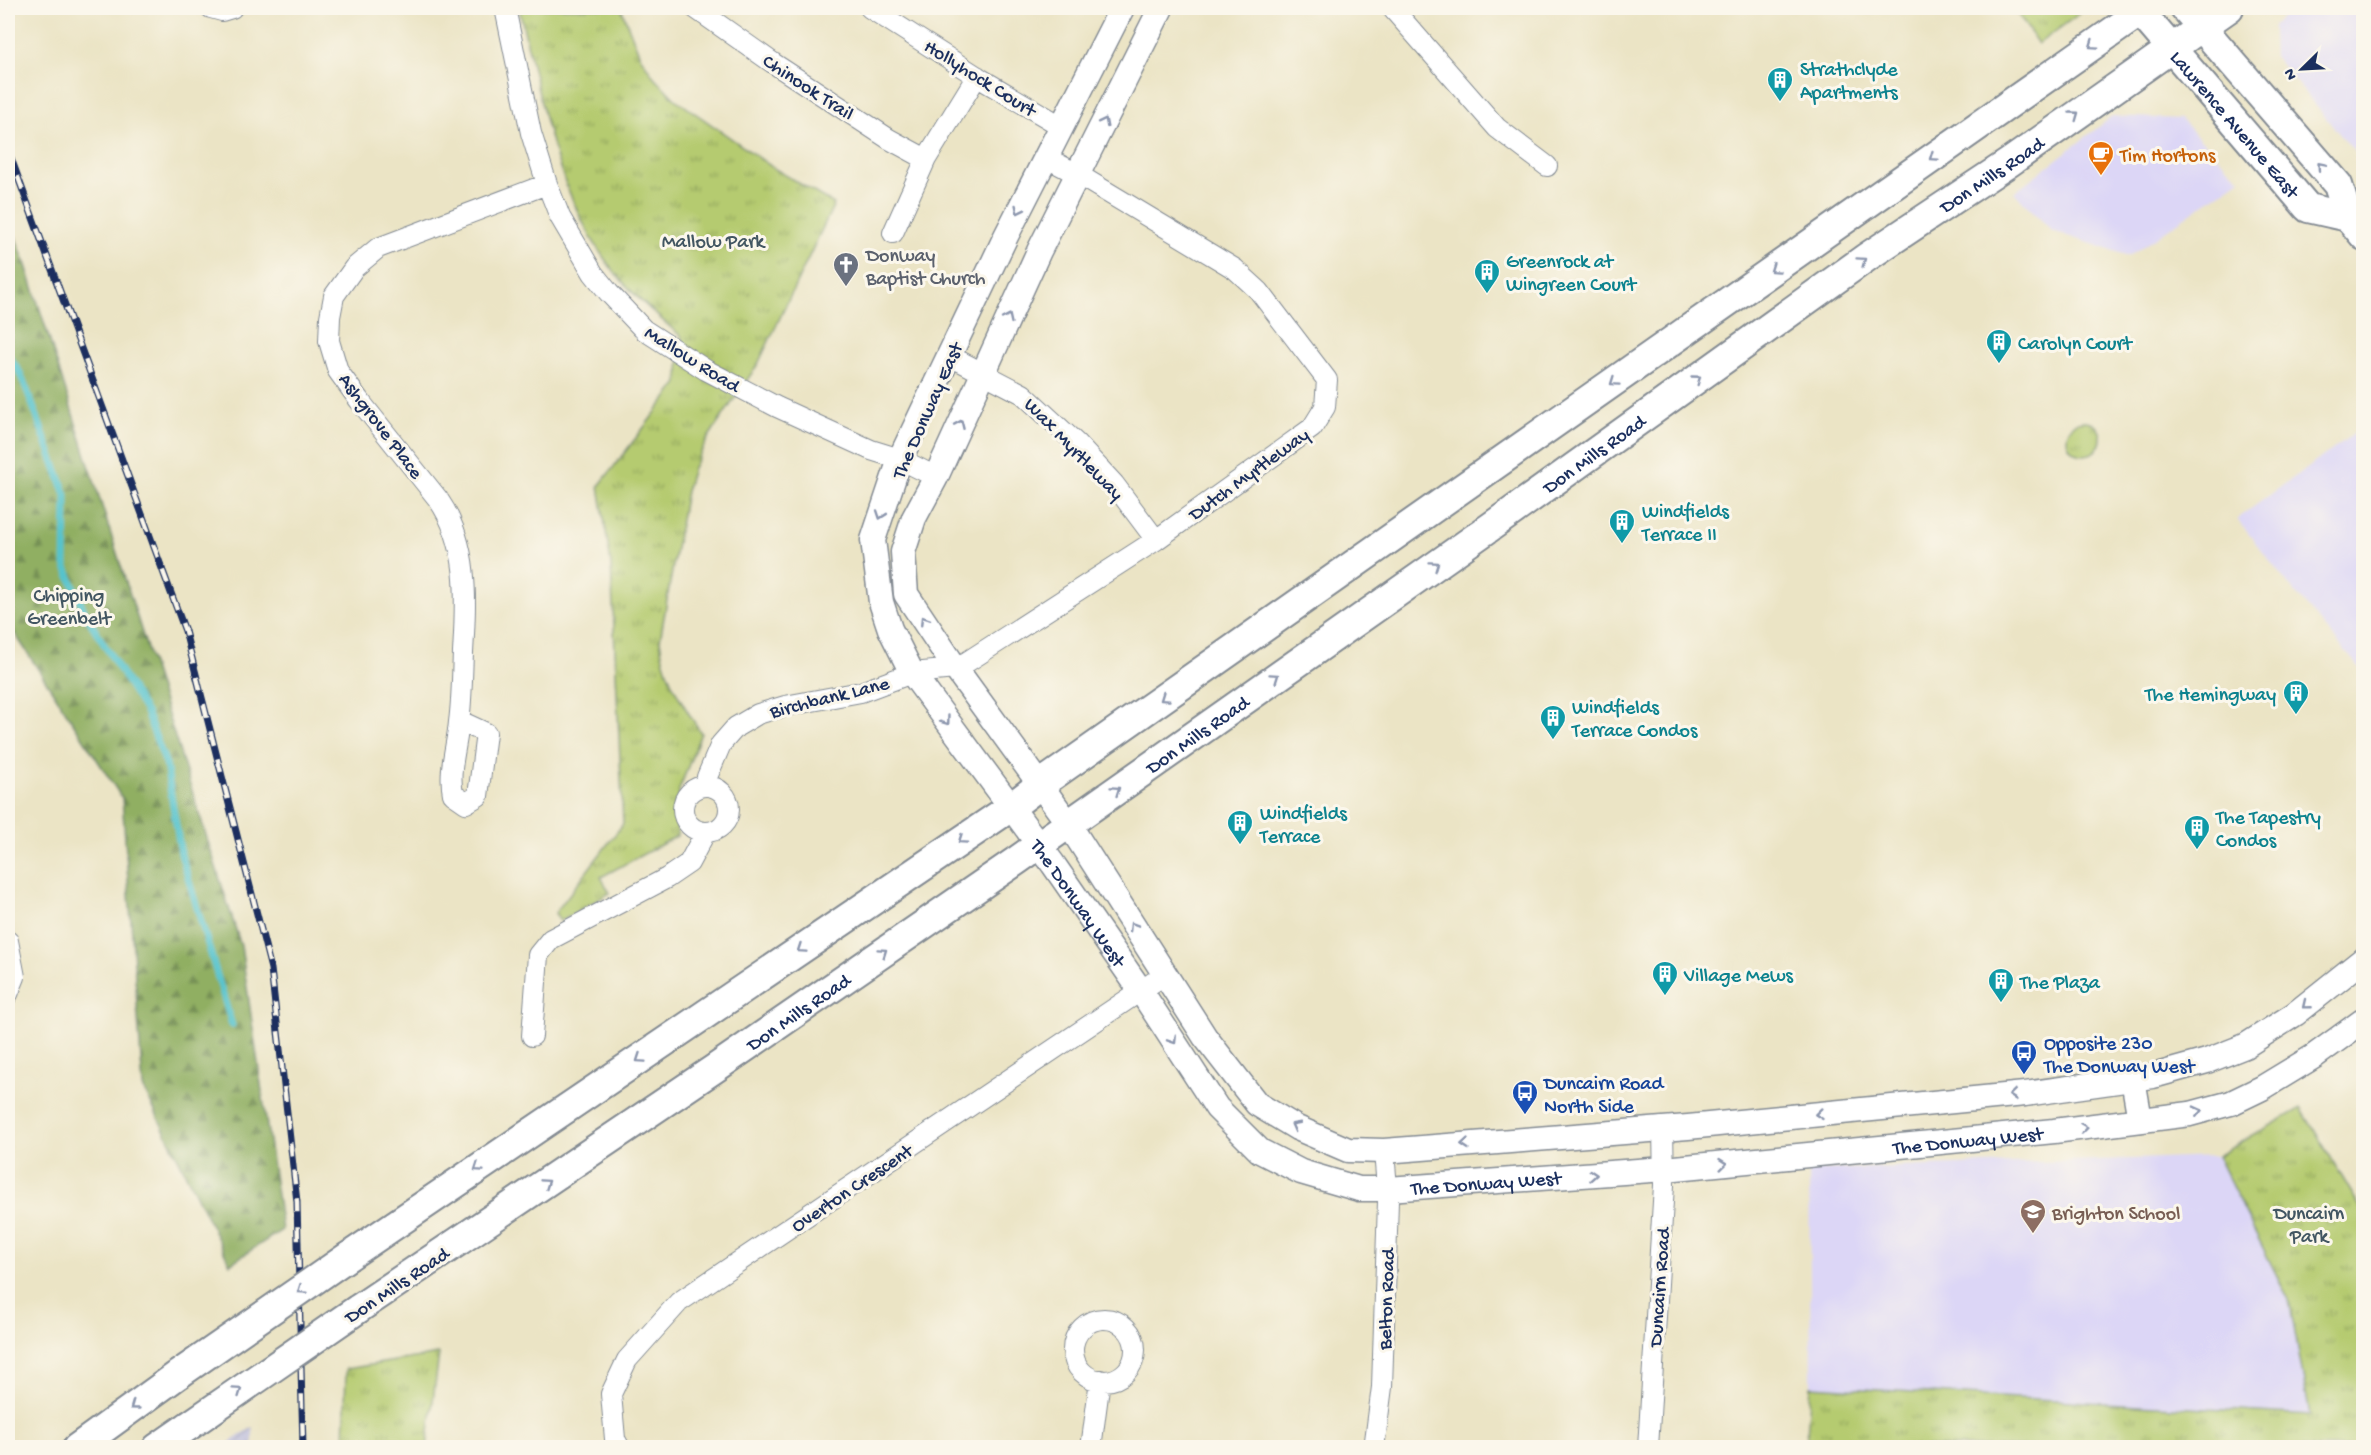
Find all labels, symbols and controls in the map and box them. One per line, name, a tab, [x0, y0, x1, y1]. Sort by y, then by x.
street label: Hollyhock Court	[919, 36, 1041, 125]
one-way arrow	[2088, 38, 2099, 49]
north arrow	[2272, 39, 2332, 99]
street label: Lawrence Avenue East	[2164, 47, 2304, 206]
street label: Chinook Trail	[757, 51, 857, 127]
place label: Strathclyde Apartments	[1800, 60, 1898, 106]
building icon: Strathclyde Apartments	[1765, 65, 1795, 103]
text: N	[2280, 65, 2302, 82]
one-way arrow	[2068, 111, 2079, 122]
one-way arrow	[1096, 117, 1108, 128]
street label: Don Mills Road	[1935, 132, 2052, 221]
cafe icon: Tim Hortons	[2086, 139, 2116, 177]
place label: Tim Hortons	[2119, 146, 2216, 169]
one-way arrow	[1929, 150, 1940, 161]
one-way arrow	[2318, 162, 2329, 173]
one-way arrow	[1015, 203, 1026, 214]
park label: Mallow Park	[662, 232, 766, 255]
place label: Donway Baptist Church	[864, 246, 986, 292]
church icon: Donway Baptist Church	[831, 250, 861, 288]
place label: Greenrock at Wingreen Court	[1506, 252, 1638, 298]
building icon: Greenrock at Wingreen Court	[1472, 257, 1502, 295]
one-way arrow	[1855, 257, 1866, 268]
one-way arrow	[1769, 262, 1780, 273]
one-way arrow	[1001, 314, 1013, 325]
street label: Mallow Road	[639, 323, 745, 401]
building icon: Carolyn Court	[1984, 327, 2014, 365]
place label: Carolyn Court	[2018, 334, 2134, 357]
street label: The Donway East	[888, 338, 970, 484]
street label: Ashgrove Place	[332, 370, 427, 485]
one-way arrow	[1610, 375, 1621, 386]
one-way arrow	[1690, 375, 1701, 386]
street label: Wax Myrtleway	[1018, 394, 1127, 507]
street label: Don Mills Road	[1538, 410, 1653, 502]
one-way arrow	[953, 420, 965, 431]
street label: Dutch Myrtleway	[1184, 424, 1315, 528]
place label: Windfields Terrace II	[1641, 502, 1729, 548]
building icon: Windfields Terrace II	[1607, 507, 1637, 545]
one-way arrow	[876, 509, 889, 520]
one-way arrow	[1428, 561, 1439, 572]
park label: Chipping Greenbelt	[27, 586, 112, 632]
one-way arrow	[919, 616, 931, 626]
street label: Birchbank Lane	[767, 673, 893, 726]
one-way arrow	[1269, 673, 1280, 684]
building icon: The Hemingway	[2281, 678, 2311, 716]
place label: The Hemingway	[2144, 685, 2276, 708]
street label: Don Mills Road	[1141, 691, 1256, 782]
one-way arrow	[1159, 691, 1170, 702]
place label: Windfields Terrace Condos	[1571, 698, 1698, 744]
building icon: Windfields Terrace Condos	[1538, 703, 1568, 741]
one-way arrow	[939, 714, 950, 725]
one-way arrow	[1109, 786, 1120, 797]
place label: Windfields Terrace	[1259, 804, 1347, 850]
building icon: Windfields Terrace	[1225, 808, 1255, 846]
place label: The Tapestry Condos	[2215, 808, 2321, 854]
building icon: The Tapestry Condos	[2182, 813, 2212, 851]
one-way arrow	[958, 833, 969, 844]
street label: The Donway West	[1023, 835, 1130, 974]
one-way arrow	[1129, 922, 1140, 933]
one-way arrow	[797, 942, 807, 954]
one-way arrow	[876, 948, 887, 959]
building icon: Village Mews	[1650, 959, 1680, 997]
place label: Village Mews	[1683, 966, 1794, 989]
building icon: The Plaza	[1986, 966, 2016, 1004]
street label: Don Mills Road	[742, 969, 858, 1059]
place label: The Plaza	[2019, 973, 2101, 996]
one-way arrow	[2301, 998, 2312, 1009]
one-way arrow	[1166, 1033, 1177, 1044]
place label: Opposite 230 The Donway West	[2043, 1034, 2196, 1080]
bus stop icon: Opposite 230 The Donway West	[2009, 1038, 2039, 1076]
one-way arrow	[635, 1052, 646, 1063]
place label: Duncairn Road North Side	[1542, 1074, 1665, 1120]
bus stop icon: Duncairn Road North Side	[1510, 1078, 1540, 1116]
one-way arrow	[2008, 1088, 2018, 1101]
one-way arrow	[2193, 1106, 2203, 1119]
one-way arrow	[1814, 1107, 1823, 1120]
one-way arrow	[1291, 1122, 1301, 1133]
one-way arrow	[2080, 1122, 2089, 1134]
street label: The Donway West	[1891, 1124, 2046, 1162]
one-way arrow	[1461, 1137, 1470, 1150]
street label: Overton Crescent	[788, 1140, 920, 1239]
one-way arrow	[1718, 1158, 1727, 1171]
one-way arrow	[474, 1161, 485, 1172]
street label: The Donway West	[1409, 1168, 1564, 1202]
one-way arrow	[1588, 1168, 1597, 1181]
one-way arrow	[539, 1179, 550, 1190]
school or university icon: Brighton School	[2018, 1197, 2048, 1235]
place label: Brighton School	[2051, 1204, 2181, 1227]
park label: Duncairn Park	[2272, 1204, 2345, 1250]
street label: Duncairn Road	[1646, 1225, 1677, 1349]
street label: Don Mills Road	[340, 1242, 456, 1331]
street label: Belton Road	[1375, 1246, 1402, 1351]
one-way arrow	[296, 1283, 307, 1294]
one-way arrow	[231, 1387, 242, 1398]
one-way arrow	[130, 1399, 141, 1410]

